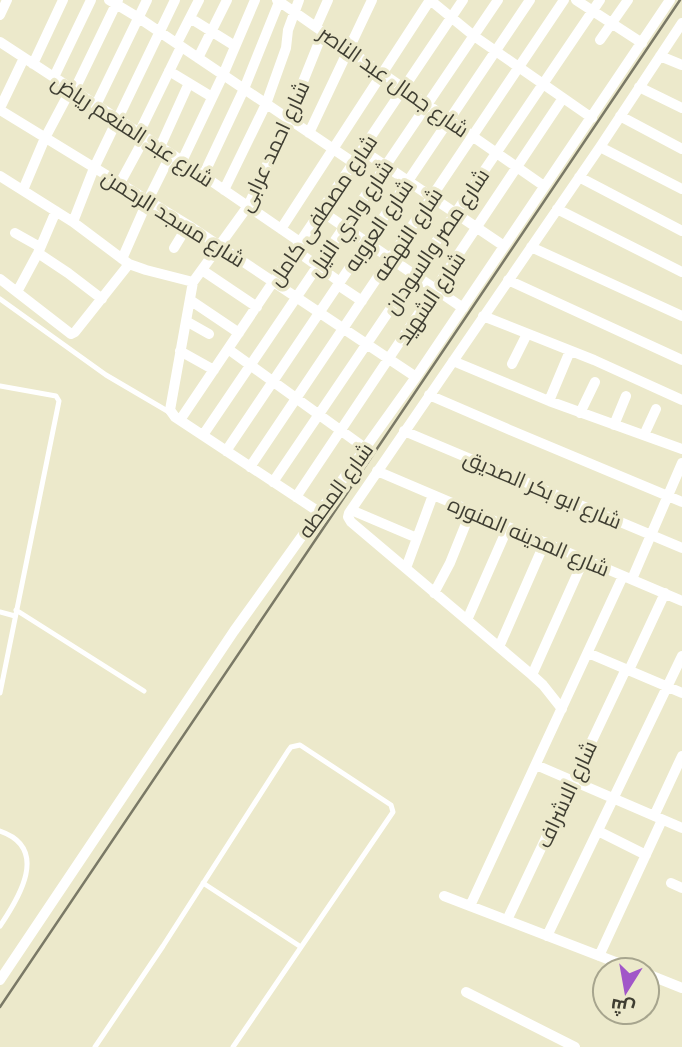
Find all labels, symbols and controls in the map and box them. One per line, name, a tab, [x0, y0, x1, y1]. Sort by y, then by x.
street label: شارع جمال عبد الناصر	[312, 20, 474, 144]
street label: شارع عبد المنعم رياض	[46, 69, 218, 194]
street label: شارع احمد عرابى	[232, 77, 317, 216]
street label: شارع مصطفى كامل	[263, 130, 384, 292]
street label: شارع وادي النيل	[302, 155, 402, 283]
street label: شارع مسجد الرحمن	[97, 164, 250, 274]
street label: شارع مصر والسودان	[378, 164, 496, 320]
street label: شارع العروبه	[338, 174, 420, 277]
street label: شارع النهضه	[367, 183, 449, 287]
street label: شارع الشهيد	[390, 247, 472, 350]
street label: شارع المحطه	[292, 438, 380, 544]
street label: شارع ابو بكر الصديق	[459, 445, 626, 536]
street label: شارع المدينه المنوره	[444, 491, 613, 584]
street label: شارع الاشراف	[531, 737, 604, 853]
north arrow	[591, 956, 661, 1026]
text: ش	[609, 994, 637, 1021]

